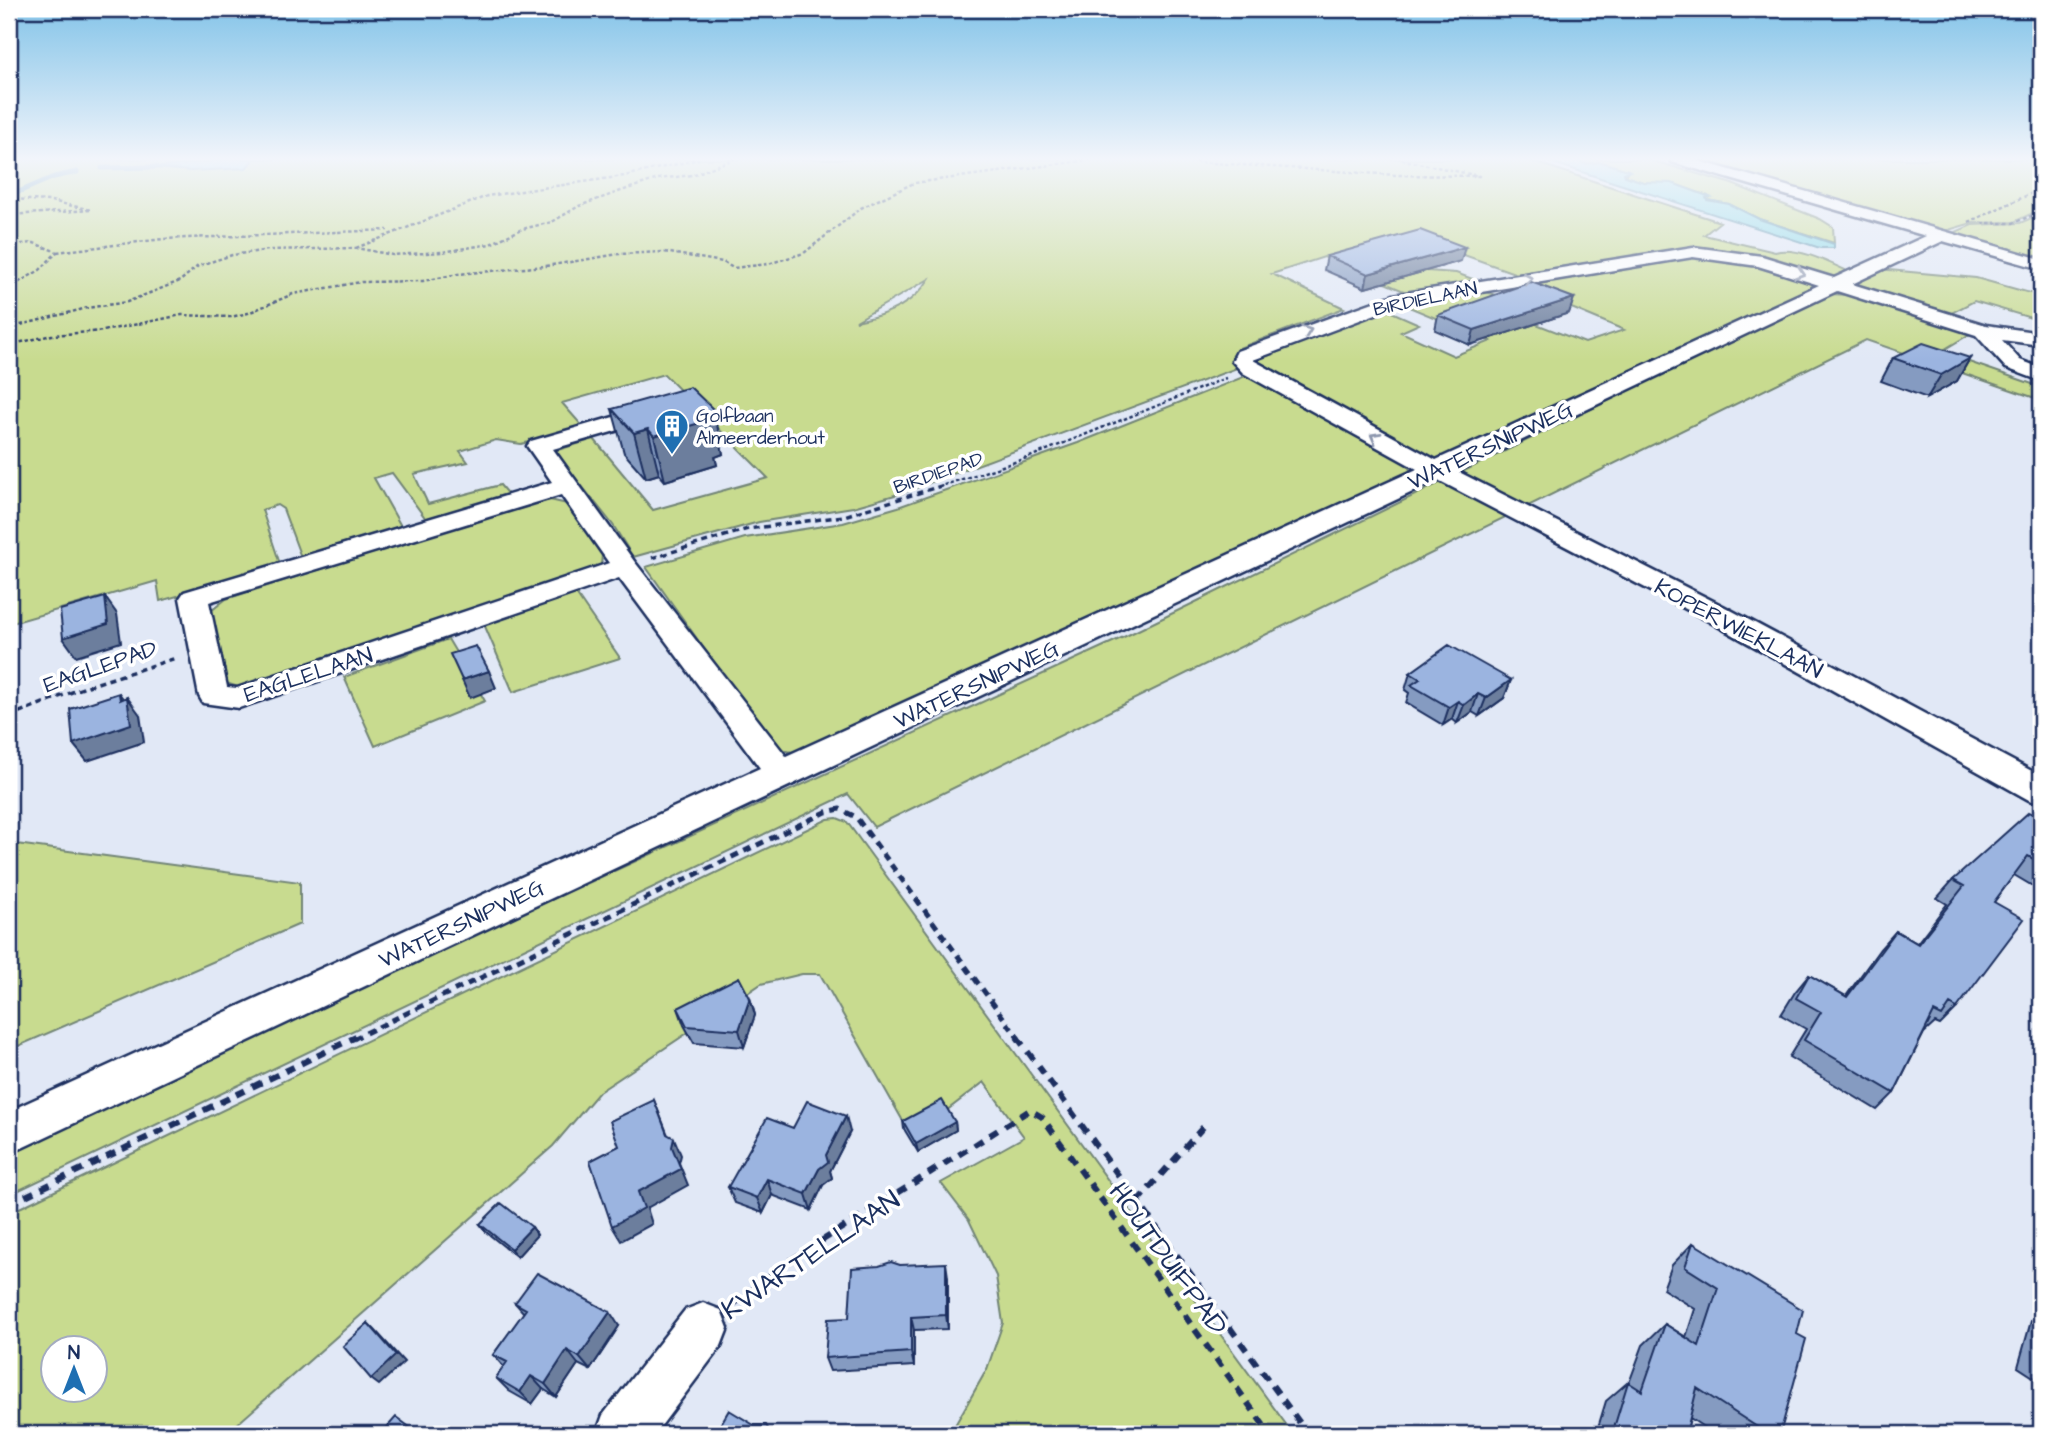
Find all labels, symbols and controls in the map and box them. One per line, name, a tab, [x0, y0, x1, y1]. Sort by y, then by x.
one-way arrow	[1794, 265, 1806, 280]
one-way arrow	[1522, 272, 1534, 287]
street label: BIRDIELAAN	[1371, 275, 1480, 324]
one-way arrow	[1301, 325, 1313, 339]
street label: WATERSNIPWEG	[1402, 394, 1578, 498]
place label: Golfbaan Almeerderhout	[696, 403, 825, 452]
building icon: Golfbaan Almeerderhout	[653, 407, 691, 456]
one-way arrow	[1370, 432, 1382, 445]
street label: BIRDIEPAD	[890, 446, 987, 501]
street label: KOPERWIEKLAAN	[1649, 571, 1828, 687]
street label: EAGLEPAD	[39, 633, 161, 701]
street label: WATERSNIPWEG	[888, 633, 1064, 737]
street label: EAGLELAAN	[240, 639, 377, 711]
street label: WATERSNIPWEG	[373, 872, 549, 976]
street label: HOUTDUIFPAD	[1099, 1174, 1237, 1343]
street label: KWARTELLAAN	[714, 1181, 908, 1329]
north arrow	[38, 1334, 108, 1404]
text: N	[68, 1340, 80, 1367]

